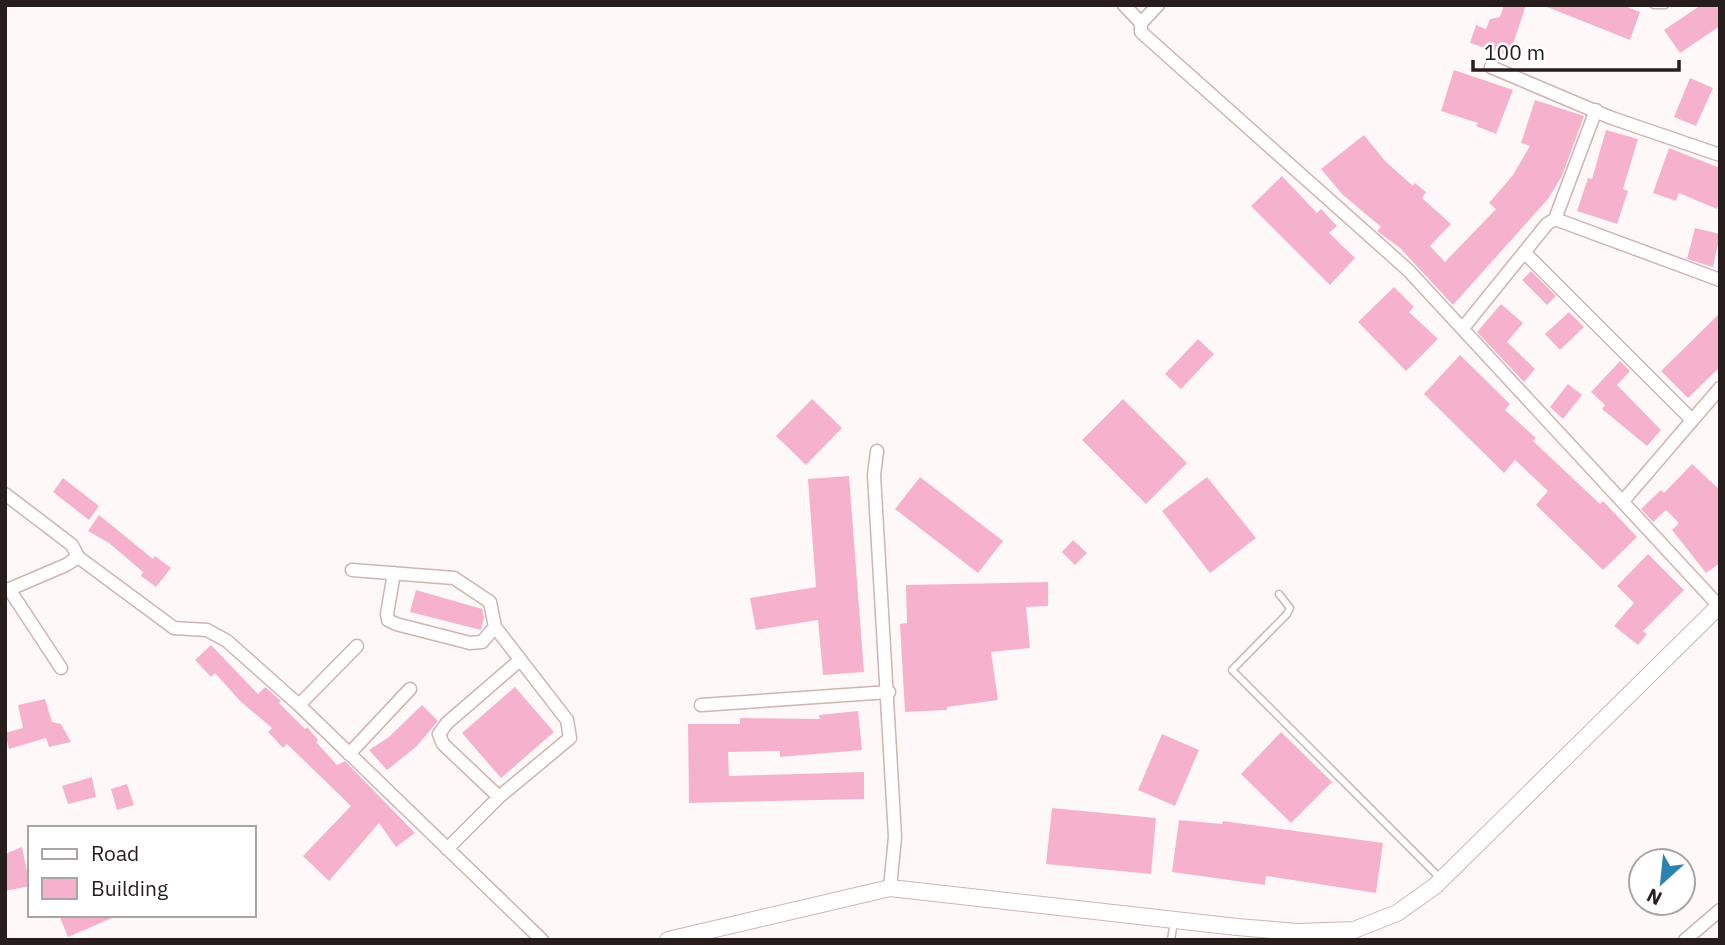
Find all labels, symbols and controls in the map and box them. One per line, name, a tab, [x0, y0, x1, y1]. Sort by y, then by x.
scale bar	[1473, 28, 1680, 72]
text: 100 m	[1484, 38, 1545, 66]
legend	[28, 826, 256, 917]
text: Road	[91, 839, 139, 867]
north arrow	[1627, 847, 1697, 917]
text: Building	[91, 874, 168, 902]
text: N	[1643, 883, 1666, 911]

